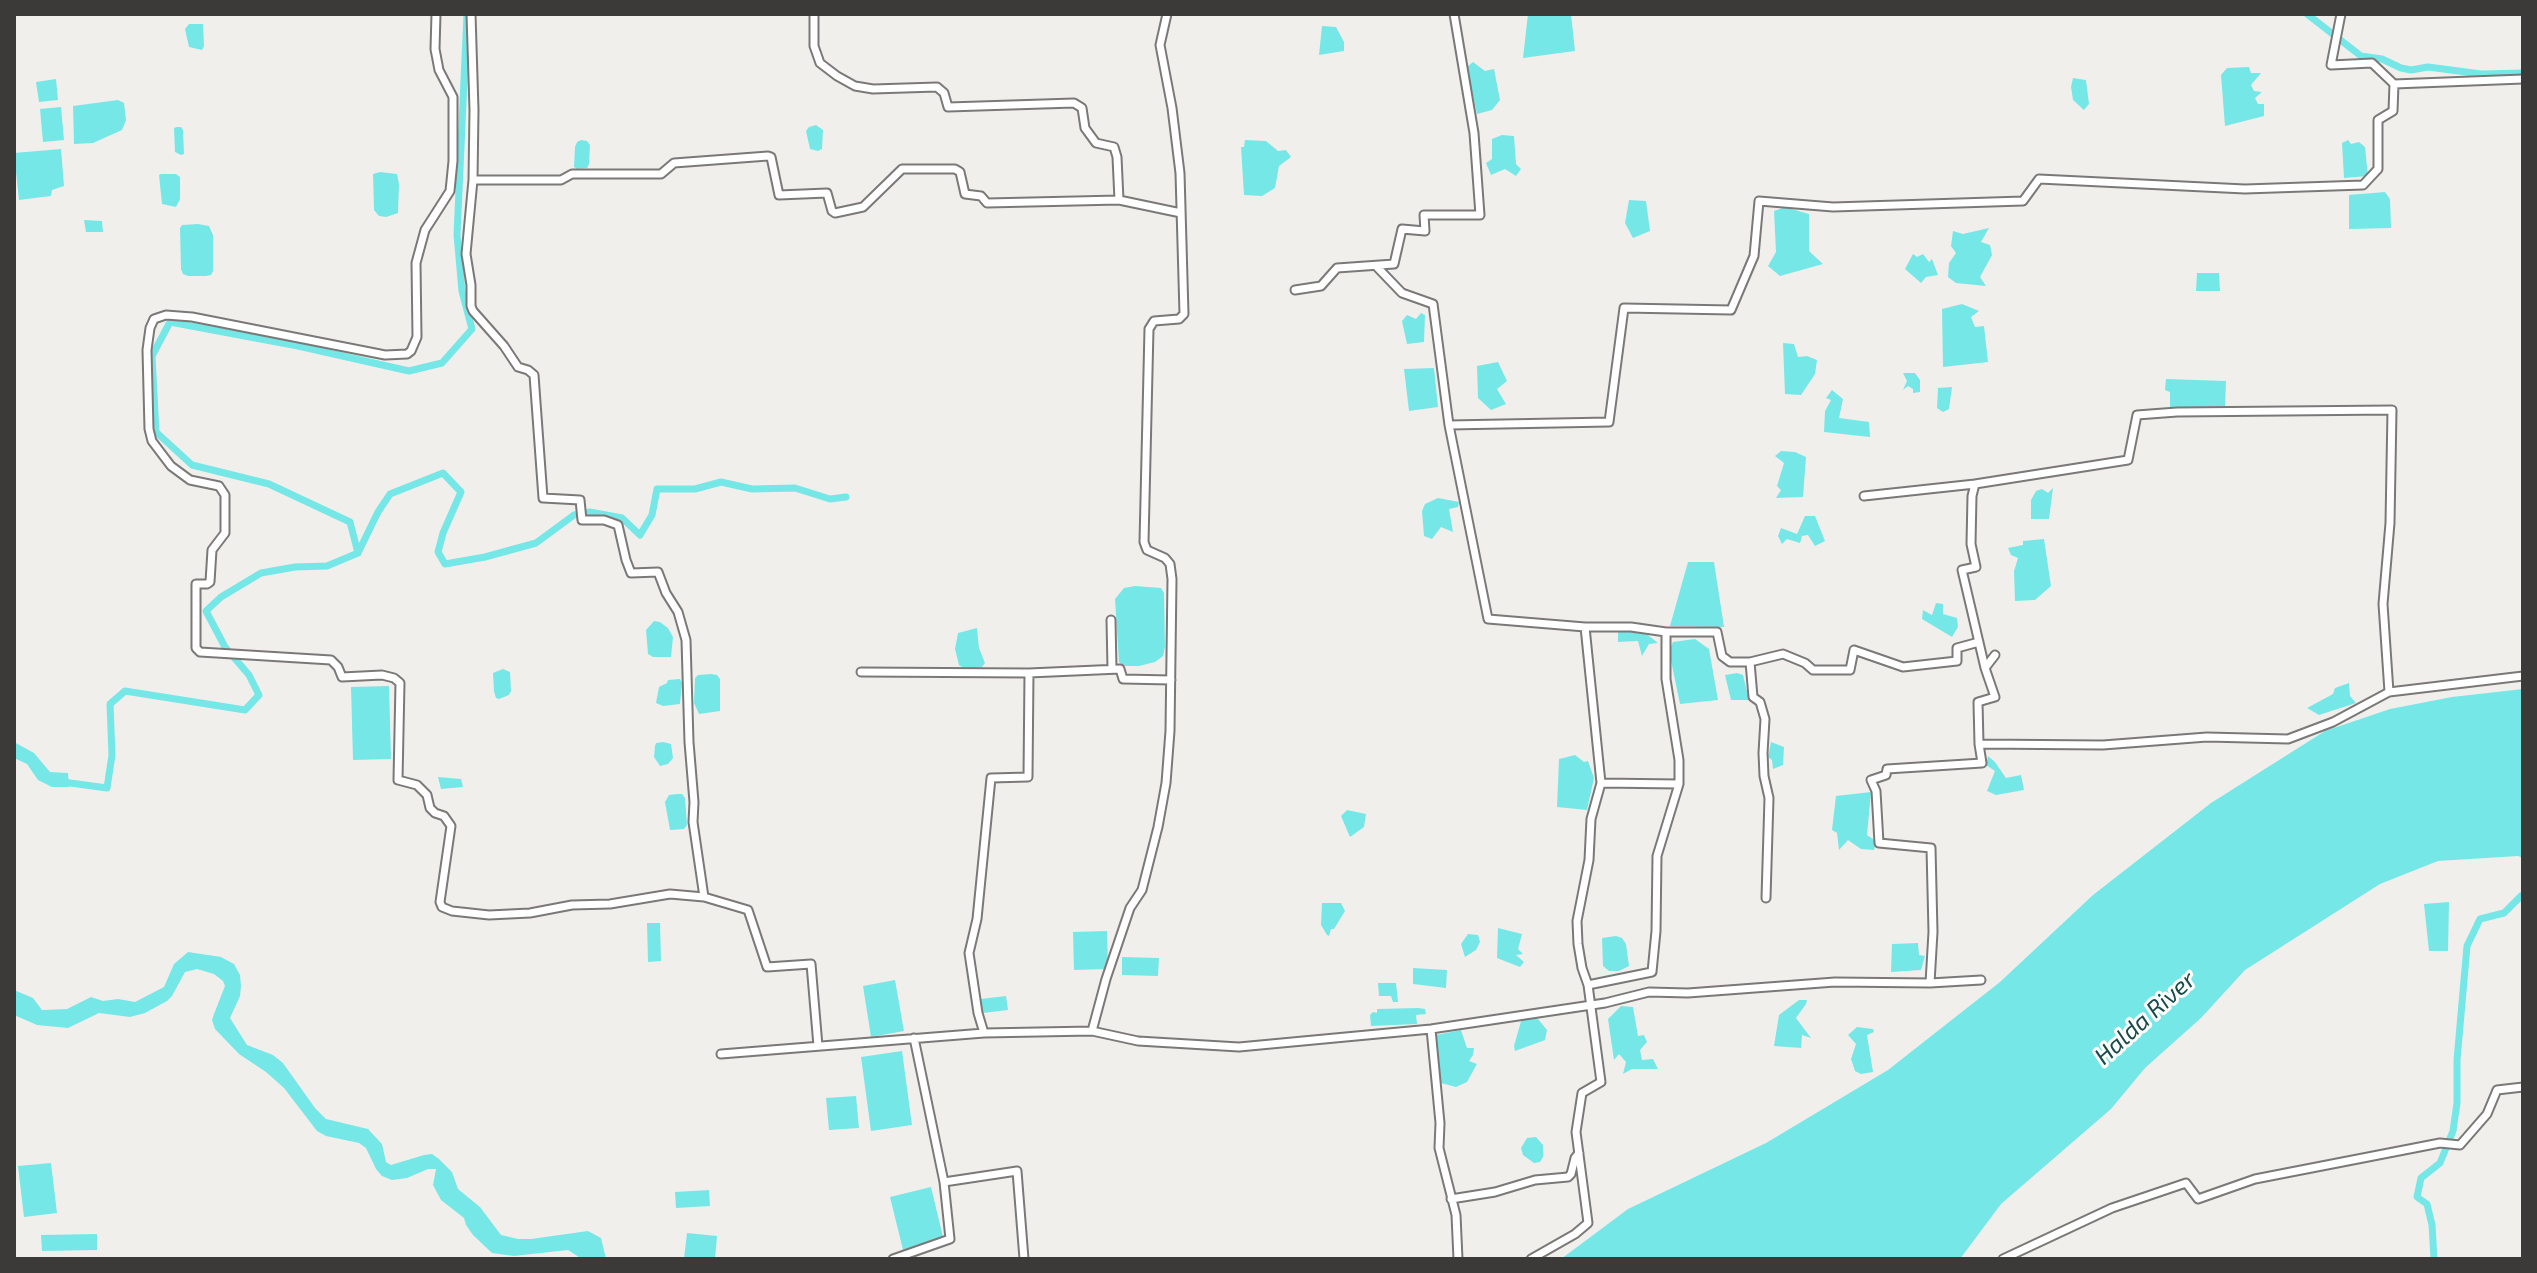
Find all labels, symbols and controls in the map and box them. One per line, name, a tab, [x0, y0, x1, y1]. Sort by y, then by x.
water label: Halda River	[2089, 965, 2201, 1071]

